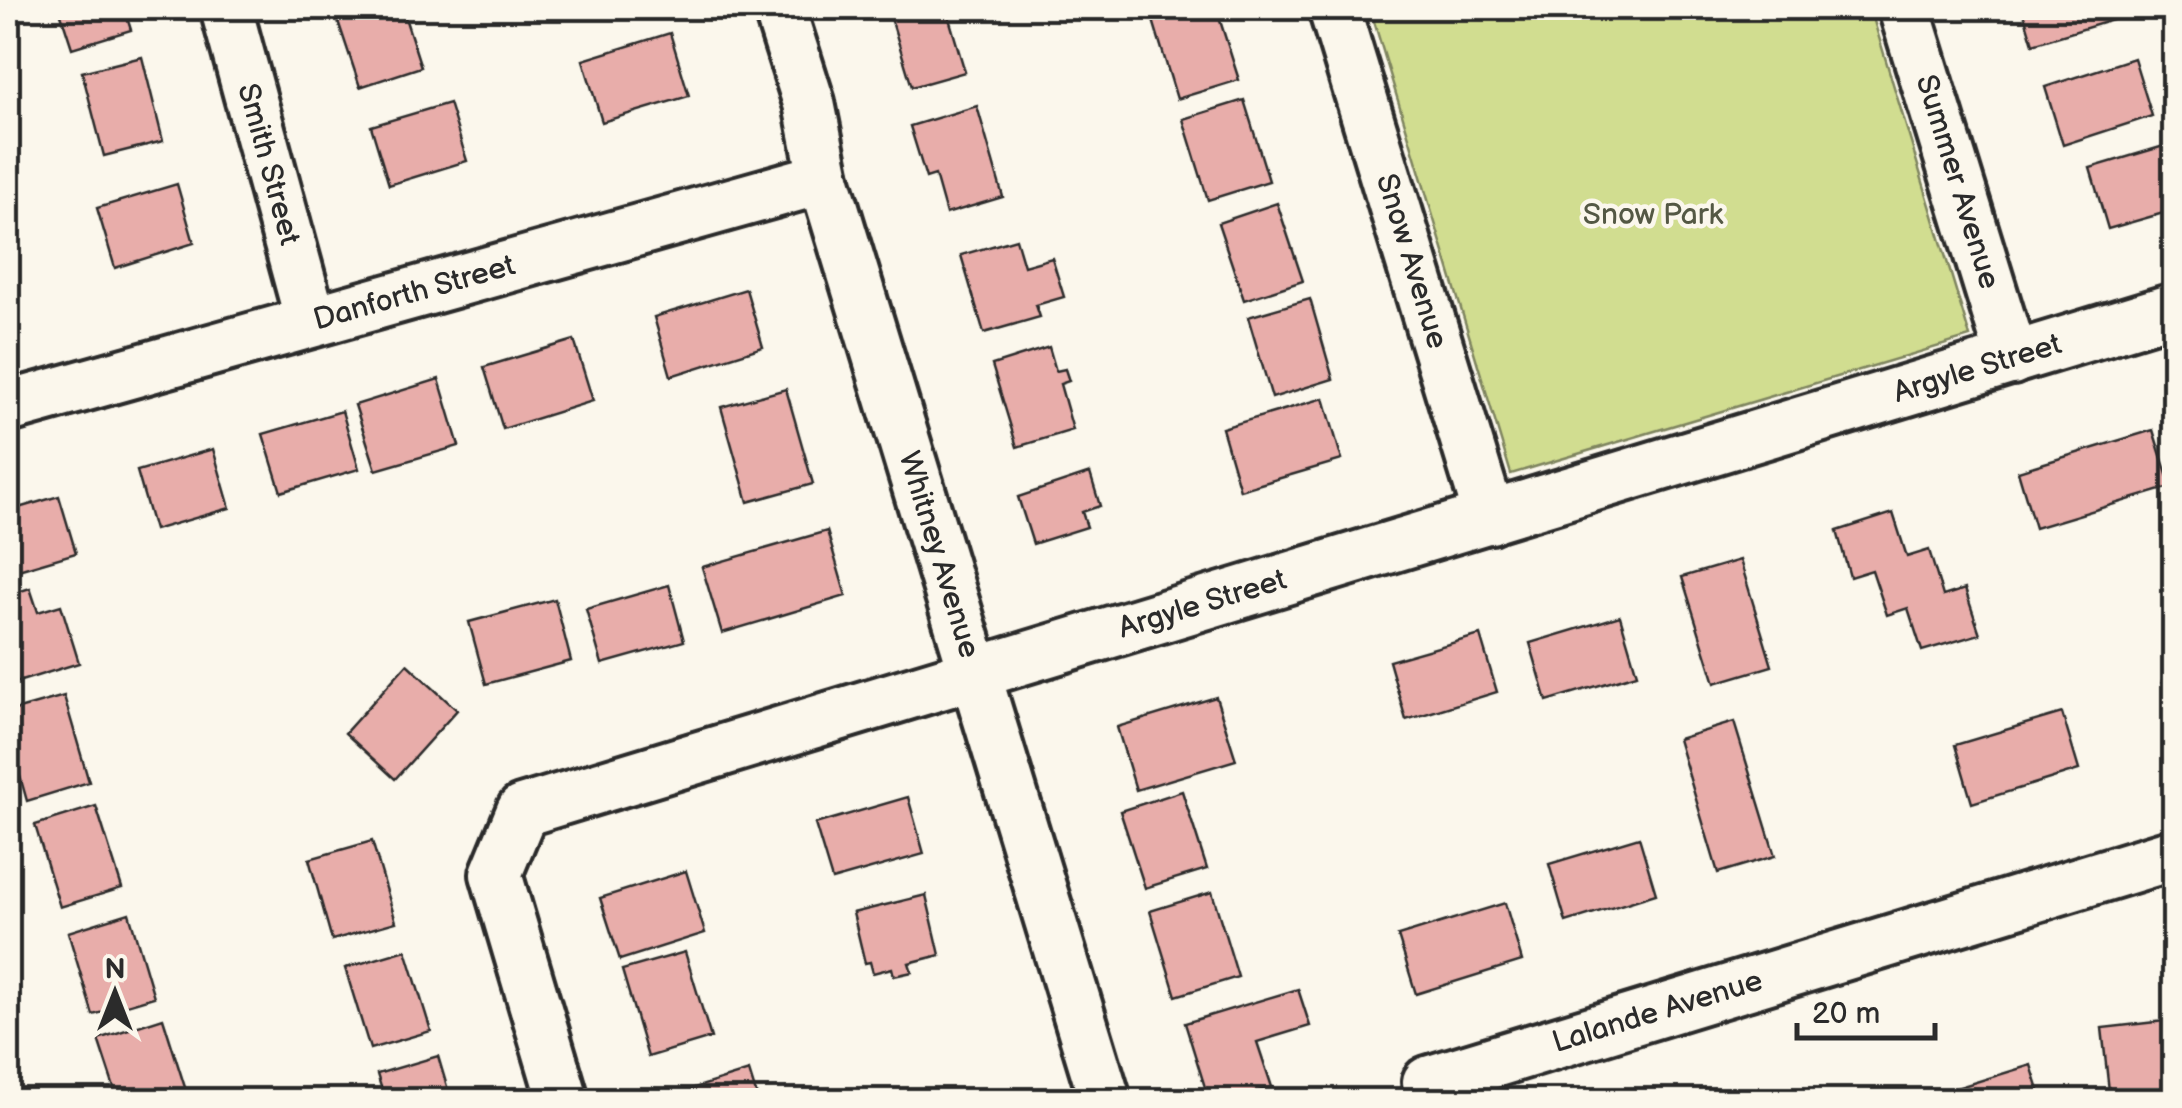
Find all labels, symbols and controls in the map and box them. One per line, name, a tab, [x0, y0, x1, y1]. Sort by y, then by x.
street label: Summer Avenue	[1908, 71, 2007, 293]
street label: Smith Street	[229, 80, 308, 249]
street label: Snow Avenue	[1368, 170, 1455, 353]
park label: Snow Park	[1583, 197, 1723, 233]
street label: Danforth Street	[309, 248, 519, 338]
street label: Argyle Street	[1889, 326, 2066, 411]
street label: Whitney Avenue	[890, 447, 987, 662]
street label: Argyle Street	[1114, 562, 1291, 647]
north arrow	[65, 943, 165, 1043]
text: N	[104, 953, 126, 986]
street label: Lalande Avenue	[1548, 963, 1767, 1061]
scale bar	[1797, 978, 1934, 1040]
text: 20 m	[1812, 996, 1880, 1032]

